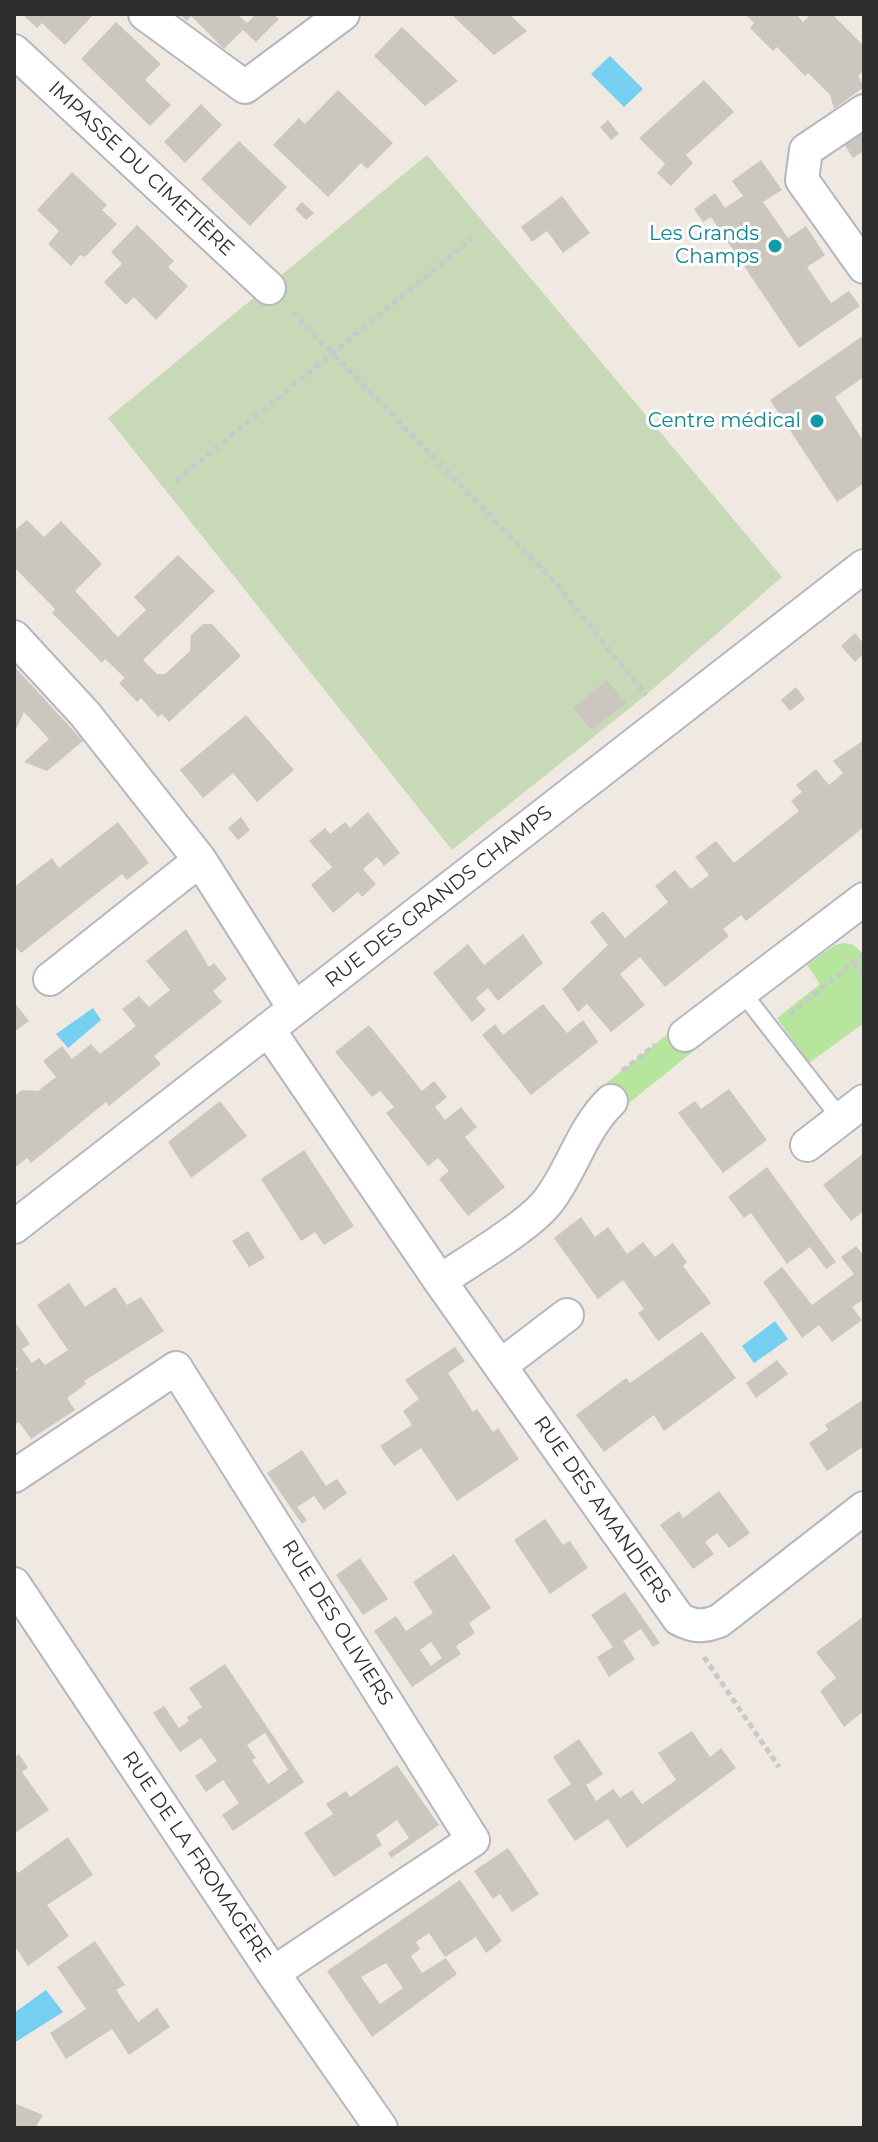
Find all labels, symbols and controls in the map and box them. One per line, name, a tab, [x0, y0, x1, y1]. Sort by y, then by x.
street label: IMPASSE DU CIMETIÈRE	[43, 77, 239, 261]
place label: Les Grands Champs	[649, 222, 759, 269]
marker: Les Grands Champs	[766, 237, 784, 255]
place label: Centre médical	[648, 409, 801, 433]
marker: Centre médical	[808, 412, 826, 430]
street label: RUE DES GRANDS CHAMPS	[321, 801, 557, 993]
street label: RUE DES AMANDIERS	[528, 1412, 676, 1608]
street label: RUE DES OLIVIERS	[276, 1536, 398, 1710]
street label: RUE DE LA FROMAGÈRE	[116, 1747, 276, 1967]

